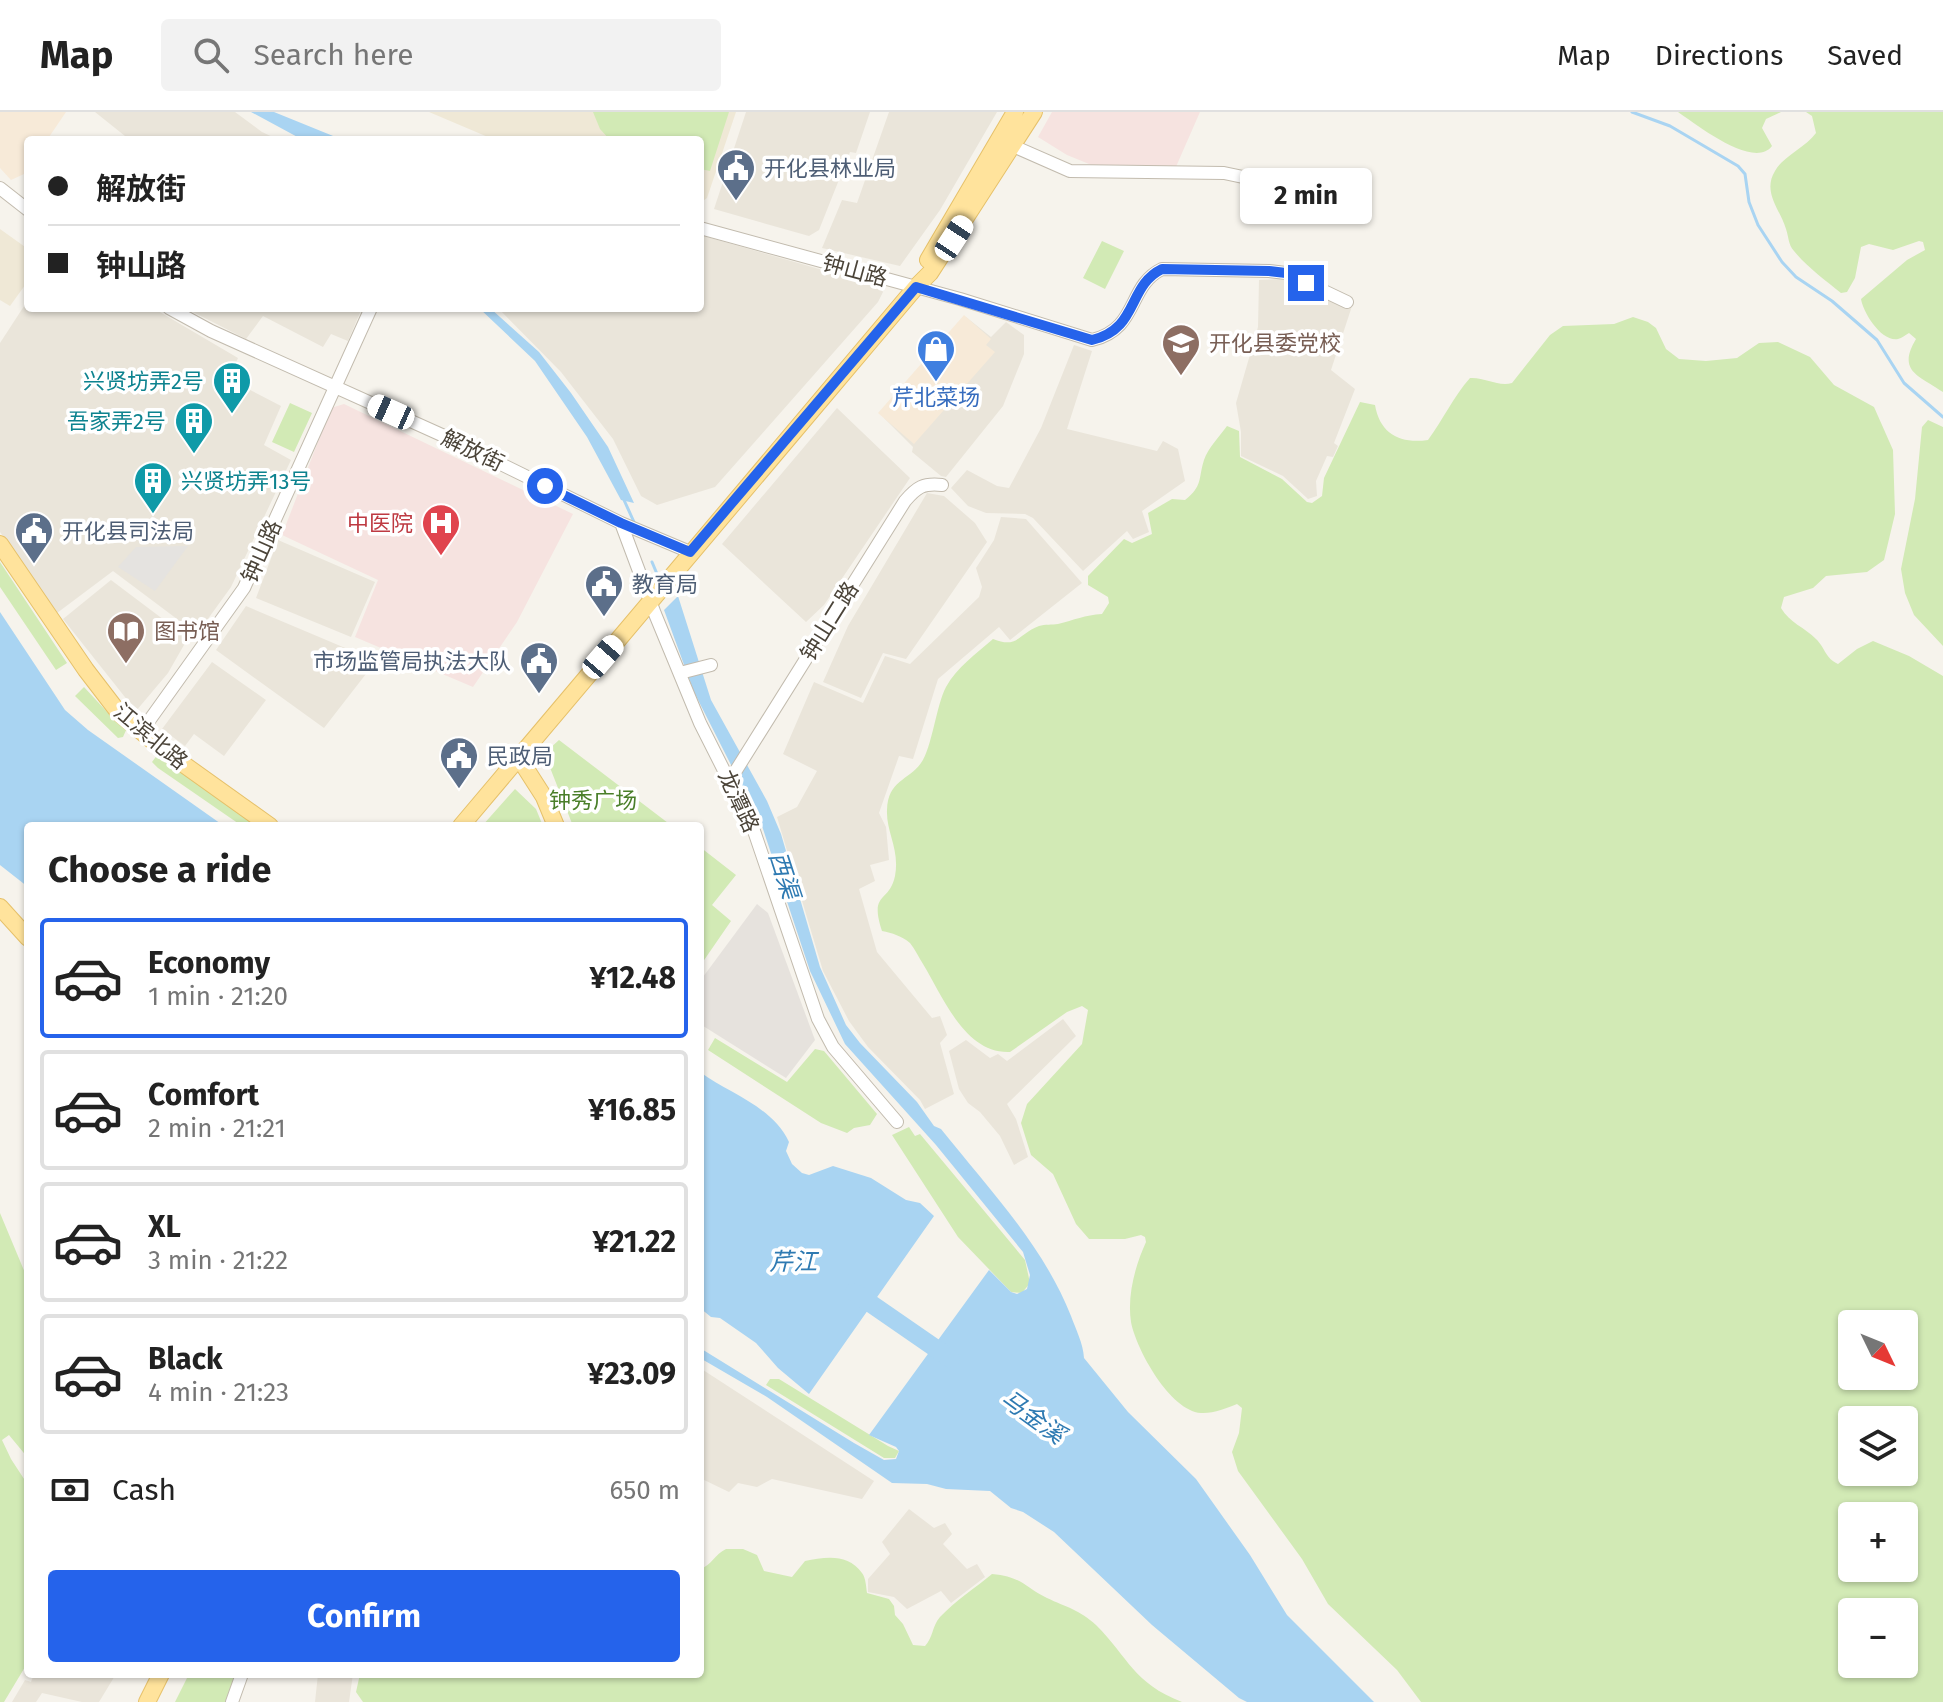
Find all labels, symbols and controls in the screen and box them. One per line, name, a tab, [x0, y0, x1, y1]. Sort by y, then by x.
search box	[161, 19, 721, 91]
text: Map	[40, 32, 113, 78]
icon: search	[189, 33, 233, 77]
text: Search here	[253, 37, 414, 73]
text: Map	[1557, 39, 1611, 72]
text: Directions	[1655, 39, 1783, 72]
text: Saved	[1827, 39, 1903, 72]
public building icon: 开化县林业局	[715, 147, 757, 202]
place label: 开化县林业局	[764, 155, 896, 182]
callout: 2 min	[1240, 167, 1372, 223]
text: 解放街	[96, 171, 186, 207]
text: 2 min	[1274, 180, 1338, 211]
car	[931, 211, 977, 265]
text: 钟山路	[96, 248, 186, 284]
street label: 钟山路	[819, 249, 890, 292]
route end	[1288, 265, 1324, 301]
school or university icon: 开化县委党校	[1160, 322, 1202, 377]
shop icon: 芹北菜场	[915, 328, 957, 383]
place label: 开化县委党校	[1209, 330, 1341, 357]
building icon: 兴贤坊弄2号	[211, 360, 253, 415]
place label: 兴贤坊弄2号	[83, 368, 204, 395]
place label: 芹北菜场	[892, 384, 980, 411]
car	[364, 391, 418, 433]
building icon: 吾家弄2号	[173, 400, 215, 455]
place label: 吾家弄2号	[67, 408, 166, 435]
street label: 解放街	[437, 424, 508, 477]
building icon: 兴贤坊弄13号	[132, 460, 174, 515]
place label: 兴贤坊弄13号	[181, 468, 312, 495]
route start	[527, 468, 563, 504]
hospital icon: 中医院	[420, 502, 462, 557]
public building icon: 开化县司法局	[13, 510, 55, 565]
place label: 中医院	[347, 510, 413, 537]
street label: 钟山路	[236, 516, 287, 587]
place label: 开化县司法局	[62, 518, 194, 545]
public building icon: 教育局	[583, 563, 625, 618]
place label: 教育局	[632, 571, 698, 598]
street label: 钟山二路	[795, 577, 864, 666]
library icon: 图书馆	[105, 610, 147, 665]
place label: 图书馆	[154, 618, 220, 645]
car	[578, 631, 628, 683]
public building icon: 市场监管局执法大队	[518, 640, 560, 695]
place label: 市场监管局执法大队	[313, 648, 511, 675]
street label: 江滨北路	[108, 698, 193, 775]
public building icon: 民政局	[438, 735, 480, 790]
place label: 民政局	[487, 743, 553, 770]
street label: 龙潭路	[712, 766, 765, 837]
park label: 钟秀广场	[549, 787, 637, 814]
text: Choose a ride	[48, 848, 271, 892]
water label: 西渠	[763, 848, 806, 905]
icon: car	[52, 942, 124, 1014]
text: Economy	[148, 945, 270, 981]
text: ¥12.48	[590, 960, 676, 996]
text: 1 min · 21:20	[148, 981, 288, 1012]
icon: car	[52, 1074, 124, 1146]
text: Comfort	[148, 1077, 259, 1113]
text: ¥16.85	[588, 1092, 676, 1128]
text: 2 min · 21:21	[148, 1113, 286, 1144]
icon: car	[52, 1206, 124, 1278]
text: XL	[148, 1209, 181, 1245]
text: ¥21.22	[592, 1224, 676, 1260]
text: 3 min · 21:22	[148, 1245, 288, 1276]
water label: 芹江	[769, 1248, 820, 1276]
north arrow	[1838, 1310, 1918, 1390]
map controls	[1838, 1310, 1918, 1678]
icon: car	[52, 1338, 124, 1410]
text: Black	[148, 1341, 223, 1377]
text: ¥23.09	[588, 1356, 676, 1392]
text: 4 min · 21:23	[148, 1377, 289, 1408]
water label: 马金溪	[996, 1385, 1073, 1451]
button: layers	[1838, 1406, 1918, 1486]
icon: cash	[48, 1468, 92, 1512]
text: Cash	[112, 1472, 176, 1508]
text: 650 m	[610, 1475, 680, 1506]
button: +	[1838, 1502, 1918, 1582]
button: Confirm	[48, 1570, 680, 1662]
button: −	[1838, 1598, 1918, 1678]

